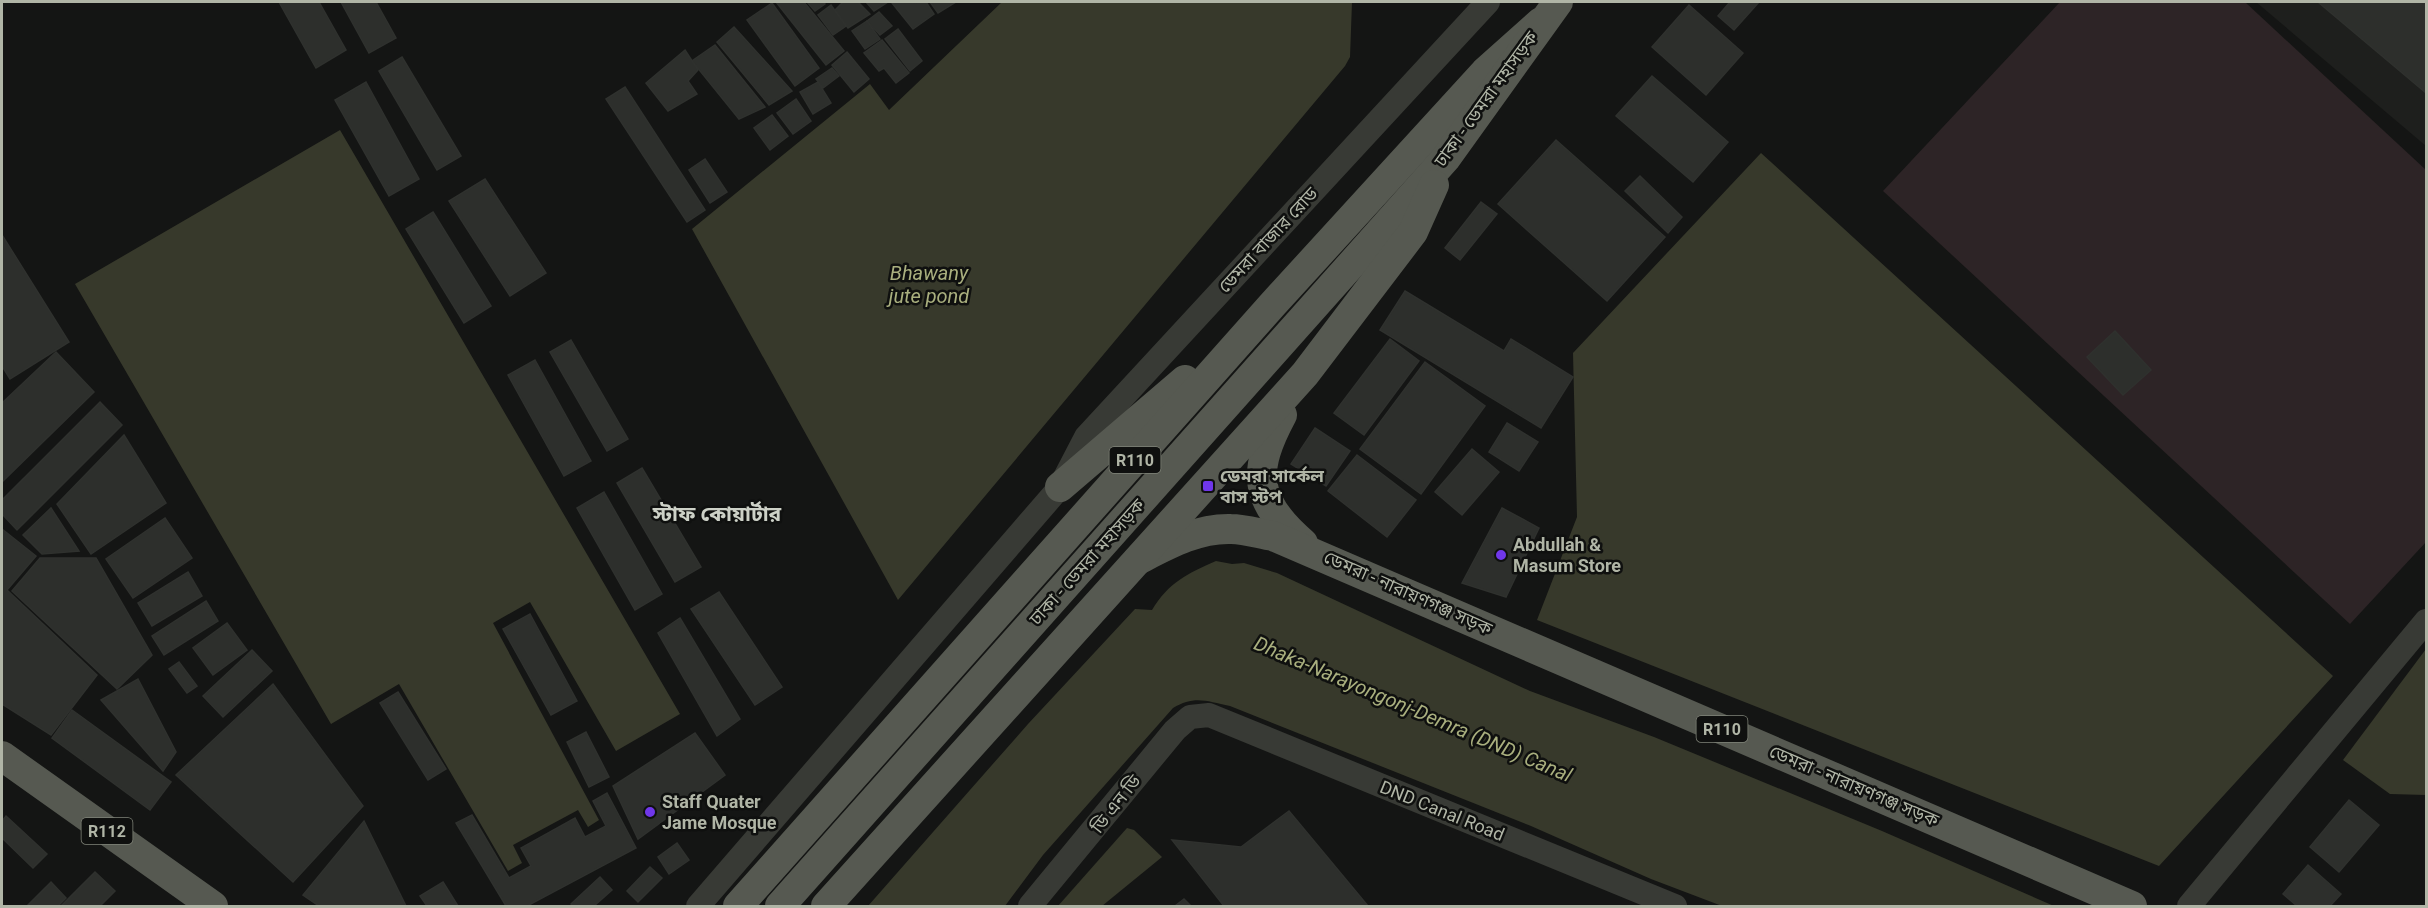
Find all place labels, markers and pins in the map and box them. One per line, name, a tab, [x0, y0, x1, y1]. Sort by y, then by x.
place label: ডেমরা সার্কেল বাস স্টপ	[1219, 465, 1324, 507]
marker: ডেমরা সার্কেল বাস স্টপ	[1201, 479, 1215, 493]
place label: Abdullah & Masum Store	[1513, 534, 1621, 576]
marker: Abdullah & Masum Store	[1494, 548, 1508, 562]
place label: Staff Quater Jame Mosque	[662, 791, 777, 833]
marker: Staff Quater Jame Mosque	[643, 805, 657, 819]

